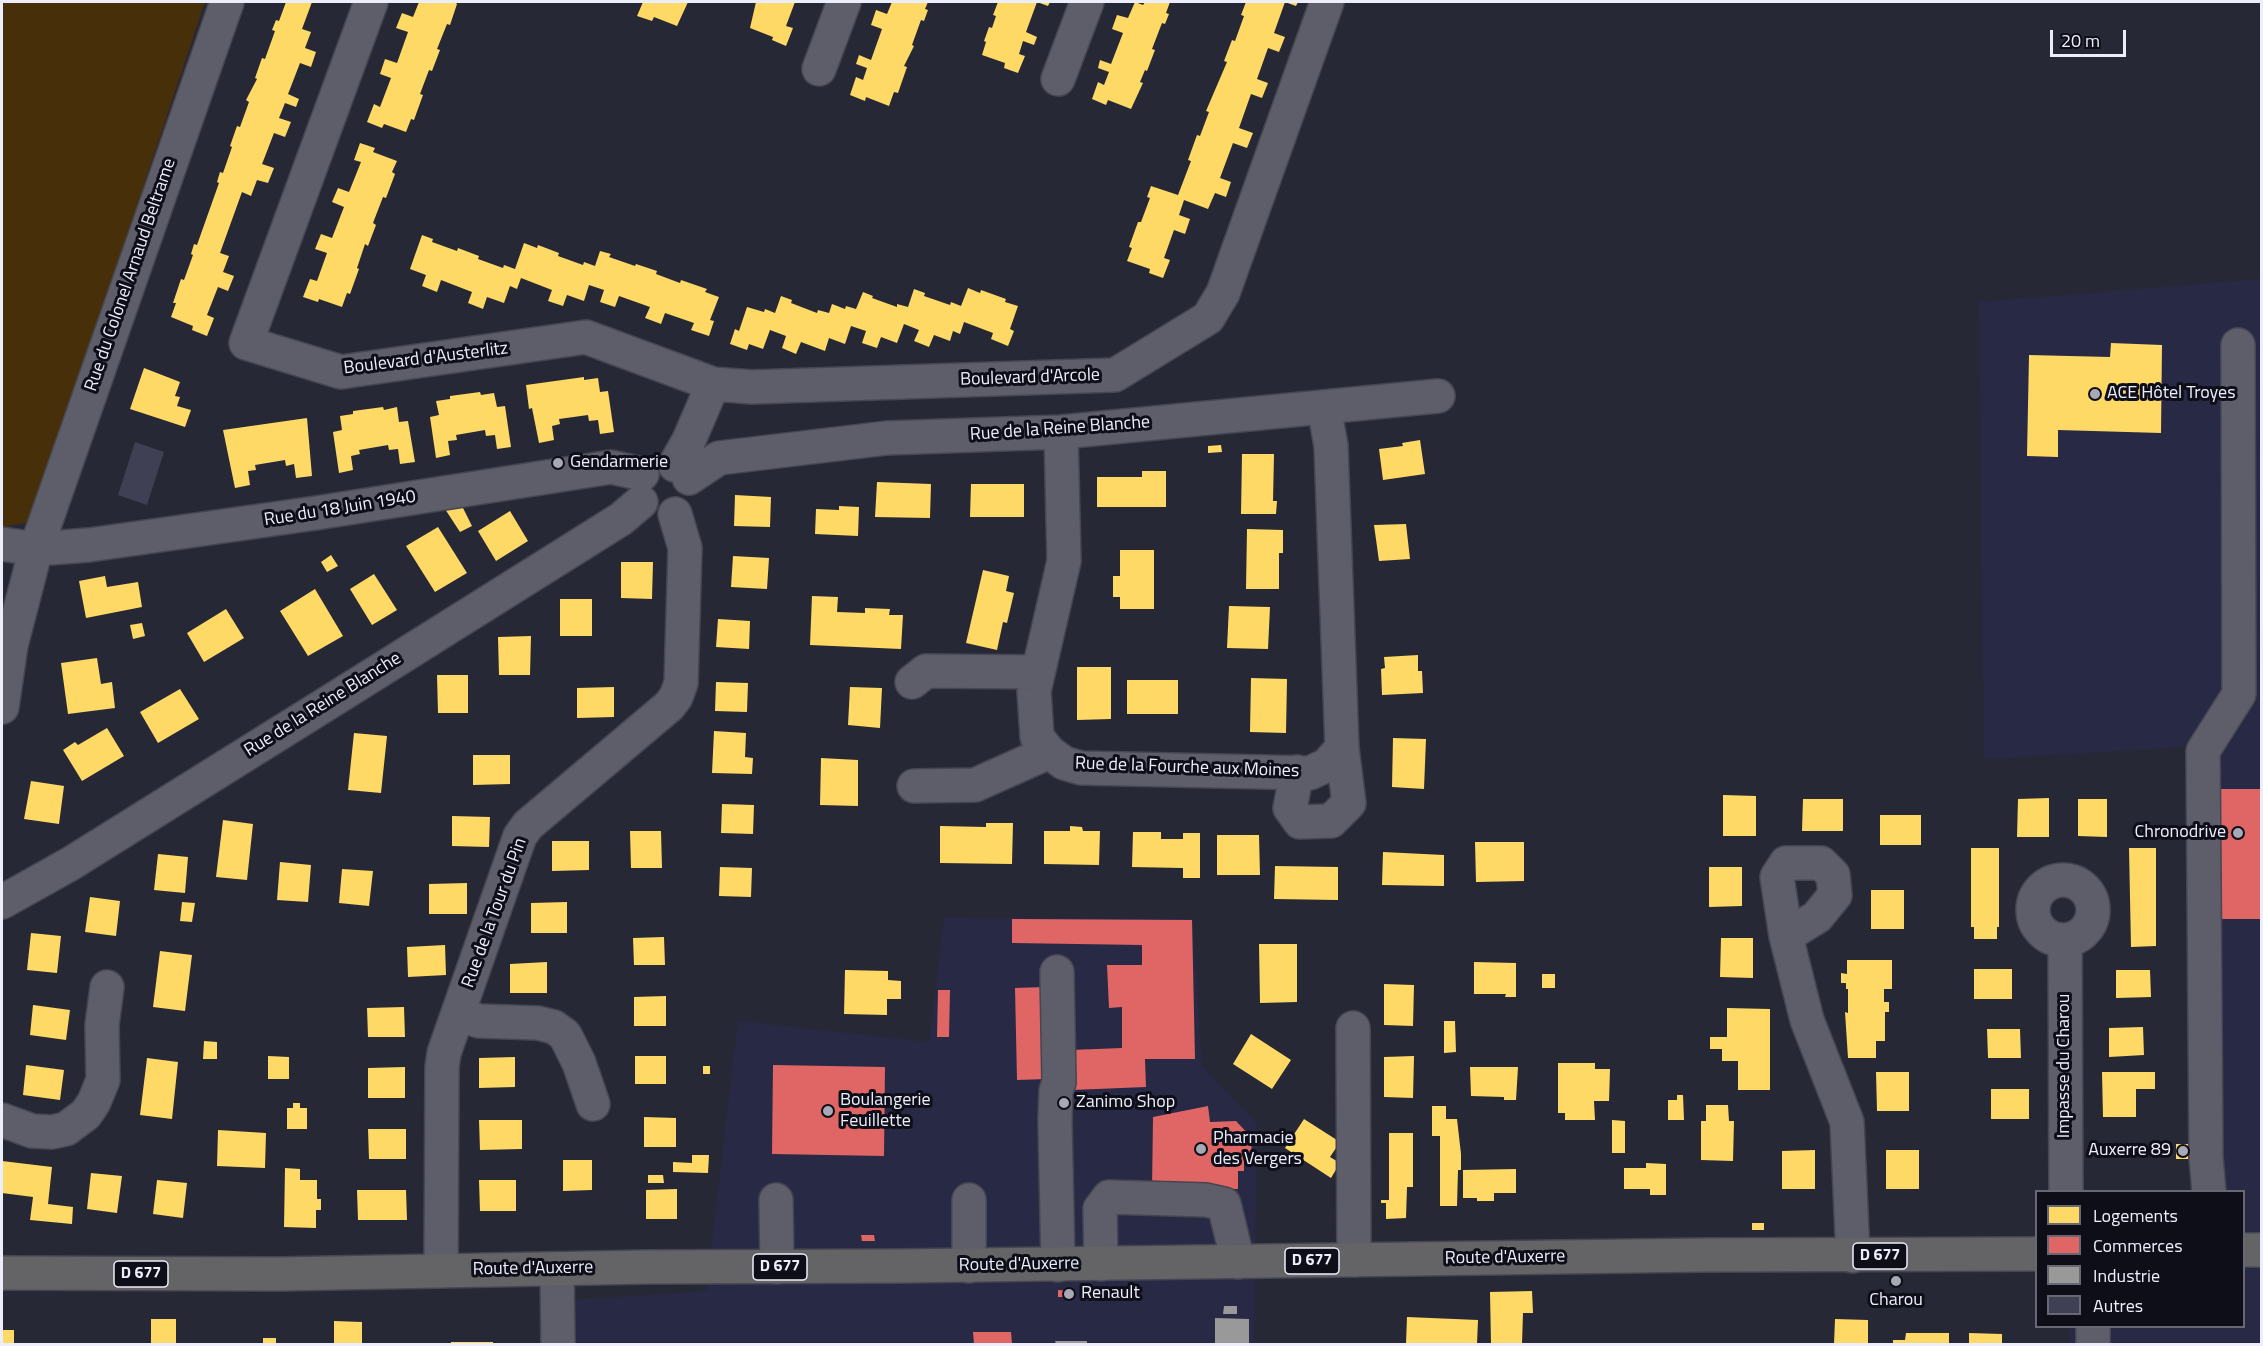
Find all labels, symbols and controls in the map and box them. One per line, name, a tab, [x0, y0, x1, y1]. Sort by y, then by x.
scale bar	[2053, 18, 2130, 56]
text: 20 m	[2061, 27, 2100, 54]
street label: Rue du Colonel Arnaud Beltrame	[81, 156, 181, 394]
street label: Boulevard d'Austerlitz	[342, 338, 510, 380]
street label: Boulevard d'Arcole	[960, 365, 1100, 391]
place label: ACE Hôtel Troyes	[2107, 383, 2236, 405]
marker: ACE Hôtel Troyes	[2088, 387, 2102, 401]
street label: Rue de la Reine Blanche	[969, 412, 1151, 446]
place label: Gendarmerie	[570, 452, 668, 474]
marker: Gendarmerie	[551, 456, 565, 470]
street label: Rue du 18 Juin 1940	[263, 486, 417, 532]
street label: Rue de la Reine Blanche	[241, 648, 405, 762]
street label: Rue de la Fourche aux Moines	[1074, 753, 1300, 783]
place label: Chronodrive	[2135, 822, 2226, 844]
marker: Chronodrive	[2231, 826, 2245, 840]
street label: Rue de la Tour du Pin	[458, 835, 532, 991]
street label: Impasse du Charou	[2054, 994, 2076, 1138]
place label: Boulangerie Feuillette	[840, 1090, 931, 1132]
place label: Zanimo Shop	[1076, 1092, 1175, 1114]
marker: Zanimo Shop	[1057, 1096, 1071, 1110]
marker: Boulangerie Feuillette	[821, 1104, 835, 1118]
place label: Pharmacie des Vergers	[1213, 1128, 1302, 1170]
place label: Auxerre 89	[2088, 1140, 2171, 1162]
marker: Pharmacie des Vergers	[1194, 1142, 1208, 1156]
marker: Auxerre 89	[2176, 1144, 2190, 1158]
legend	[2035, 1190, 2245, 1328]
text: Logements	[2093, 1202, 2178, 1229]
text: Commerces	[2093, 1232, 2183, 1259]
road number: D 677	[1853, 1243, 1907, 1269]
street label: Route d'Auxerre	[1445, 1246, 1565, 1270]
road number: D 677	[1285, 1248, 1339, 1274]
street label: Route d'Auxerre	[959, 1253, 1079, 1277]
road number: D 677	[753, 1254, 807, 1280]
street label: Route d'Auxerre	[473, 1257, 593, 1281]
road number: D 677	[114, 1261, 168, 1287]
text: Industrie	[2093, 1262, 2160, 1289]
marker: Charou	[1889, 1274, 1903, 1288]
place label: Renault	[1081, 1283, 1140, 1305]
marker: Renault	[1062, 1287, 1076, 1301]
place label: Charou	[1869, 1290, 1923, 1312]
text: Autres	[2093, 1292, 2143, 1319]

